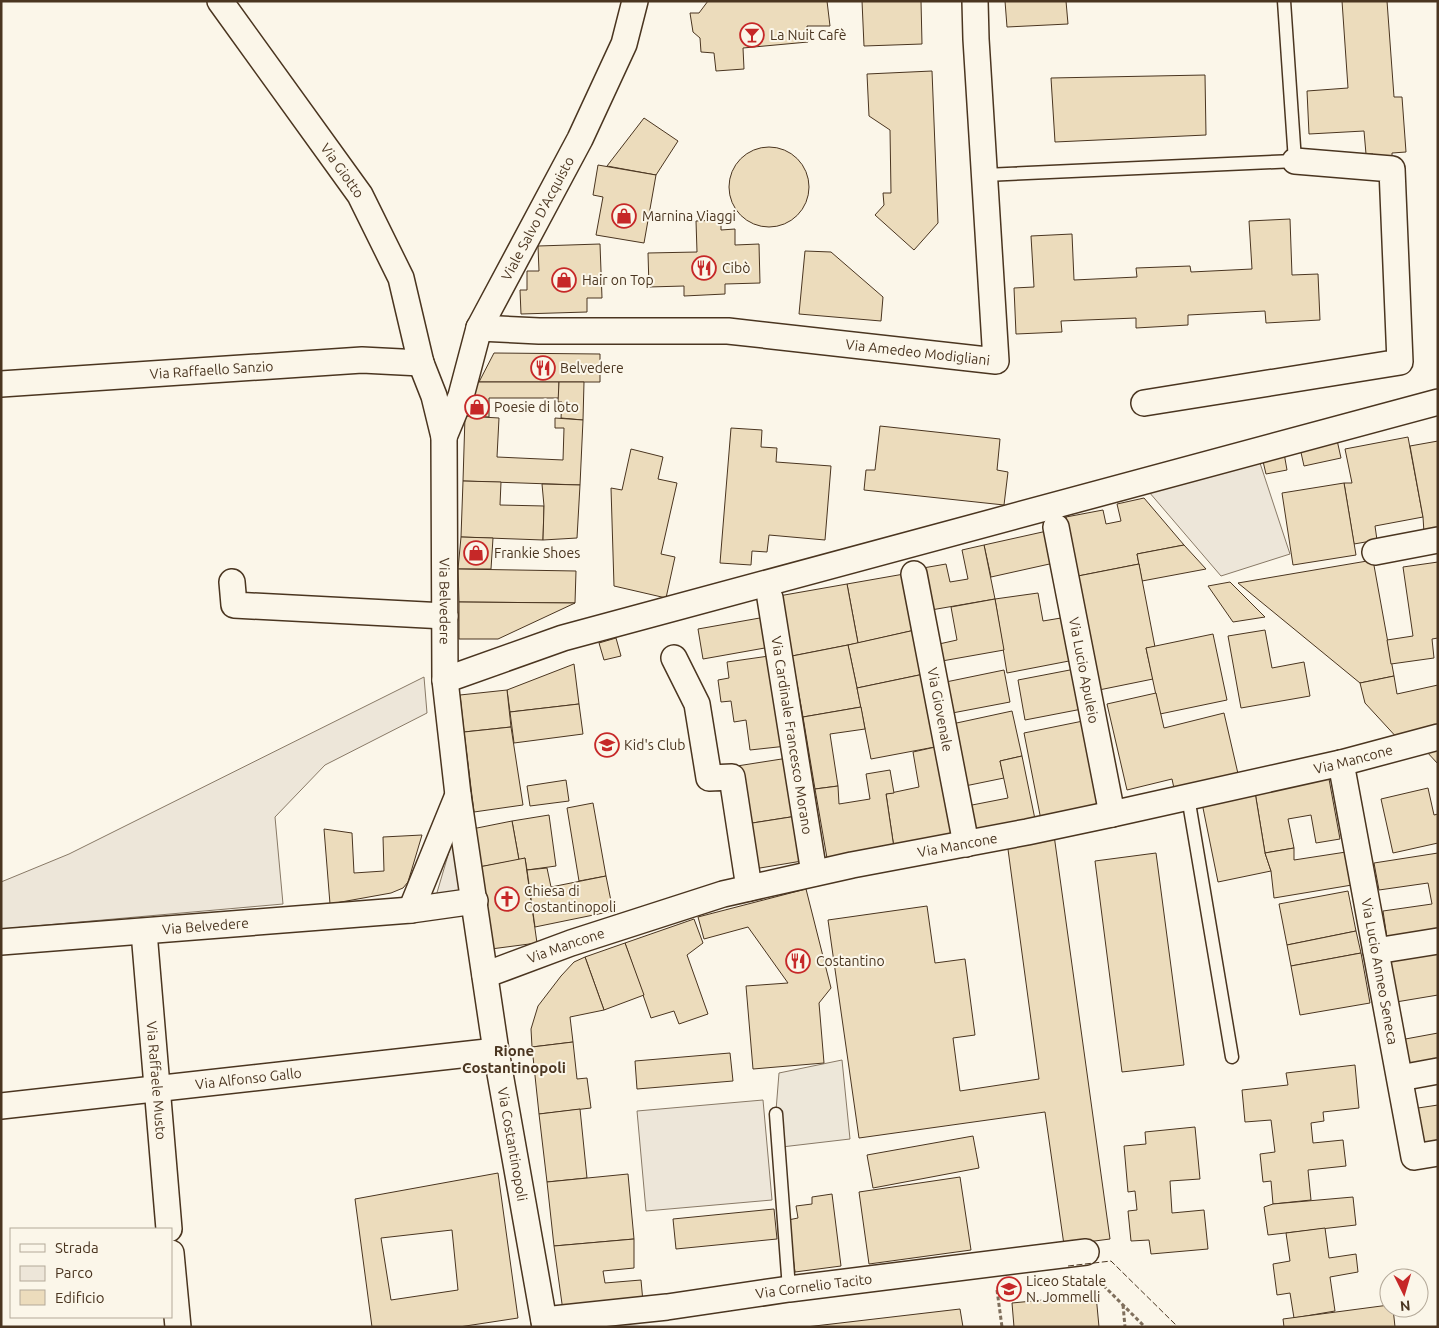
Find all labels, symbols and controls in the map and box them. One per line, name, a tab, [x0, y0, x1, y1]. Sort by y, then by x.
bar icon: La Nuit Cafè	[739, 22, 765, 48]
place label: La Nuit Cafè	[770, 27, 846, 43]
street label: Via Giotto	[317, 140, 367, 201]
street label: Viale Salvo D'Acquisto	[498, 154, 577, 283]
shop icon: Marnina Viaggi	[611, 203, 637, 229]
place label: Marnina Viaggi	[642, 208, 736, 224]
restaurant icon: Cibò	[691, 255, 717, 281]
place label: Cibò	[722, 260, 750, 276]
shop icon: Hair on Top	[551, 267, 577, 293]
place label: Hair on Top	[582, 272, 654, 288]
street label: Via Amedeo Modigliani	[845, 336, 991, 368]
restaurant icon: Belvedere	[530, 355, 556, 381]
street label: Via Raffaello Sanzio	[149, 358, 274, 382]
place label: Belvedere	[560, 360, 624, 376]
shop icon: Poesie di loto	[464, 394, 490, 420]
place label: Poesie di loto	[494, 399, 579, 415]
shop icon: Frankie Shoes	[463, 540, 489, 566]
place label: Frankie Shoes	[494, 545, 580, 561]
street label: Via Belvedere	[436, 558, 453, 645]
street label: Via Lucio Apuleio	[1066, 616, 1102, 725]
street label: Via Cardinale Francesco Morano	[768, 635, 816, 836]
street label: Via Giovenale	[924, 666, 956, 753]
school or university icon: Kid's Club	[594, 732, 620, 758]
place label: Kid's Club	[624, 737, 686, 753]
street label: Via Mancone	[1312, 741, 1394, 777]
street label: Via Mancone	[916, 830, 999, 860]
place label: Chiesa di Costantinopoli	[524, 883, 616, 915]
church icon: Chiesa di Costantinopoli	[494, 886, 520, 912]
street label: Via Lucio Anneo Seneca	[1358, 897, 1401, 1046]
street label: Via Belvedere	[161, 915, 249, 937]
street label: Via Mancone	[525, 925, 606, 967]
restaurant icon: Costantino	[785, 948, 811, 974]
place label: Costantino	[816, 953, 885, 969]
street label: Via Raffaele Musto	[144, 1020, 169, 1141]
district label: Rione Costantinopoli	[462, 1042, 566, 1076]
street label: Via Alfonso Gallo	[194, 1065, 303, 1092]
street label: Via Costantinopoli	[495, 1086, 531, 1202]
legend	[10, 1228, 172, 1318]
text: Strada	[55, 1239, 99, 1256]
text: Parco	[55, 1264, 93, 1281]
north arrow	[1379, 1268, 1429, 1318]
street label: Via Cornelio Tacito	[754, 1271, 873, 1302]
place label: Liceo Statale N. Jommelli	[1026, 1273, 1106, 1305]
school or university icon: Liceo Statale N. Jommelli	[996, 1276, 1022, 1302]
text: Edificio	[55, 1289, 104, 1306]
text: N	[1399, 1298, 1411, 1314]

